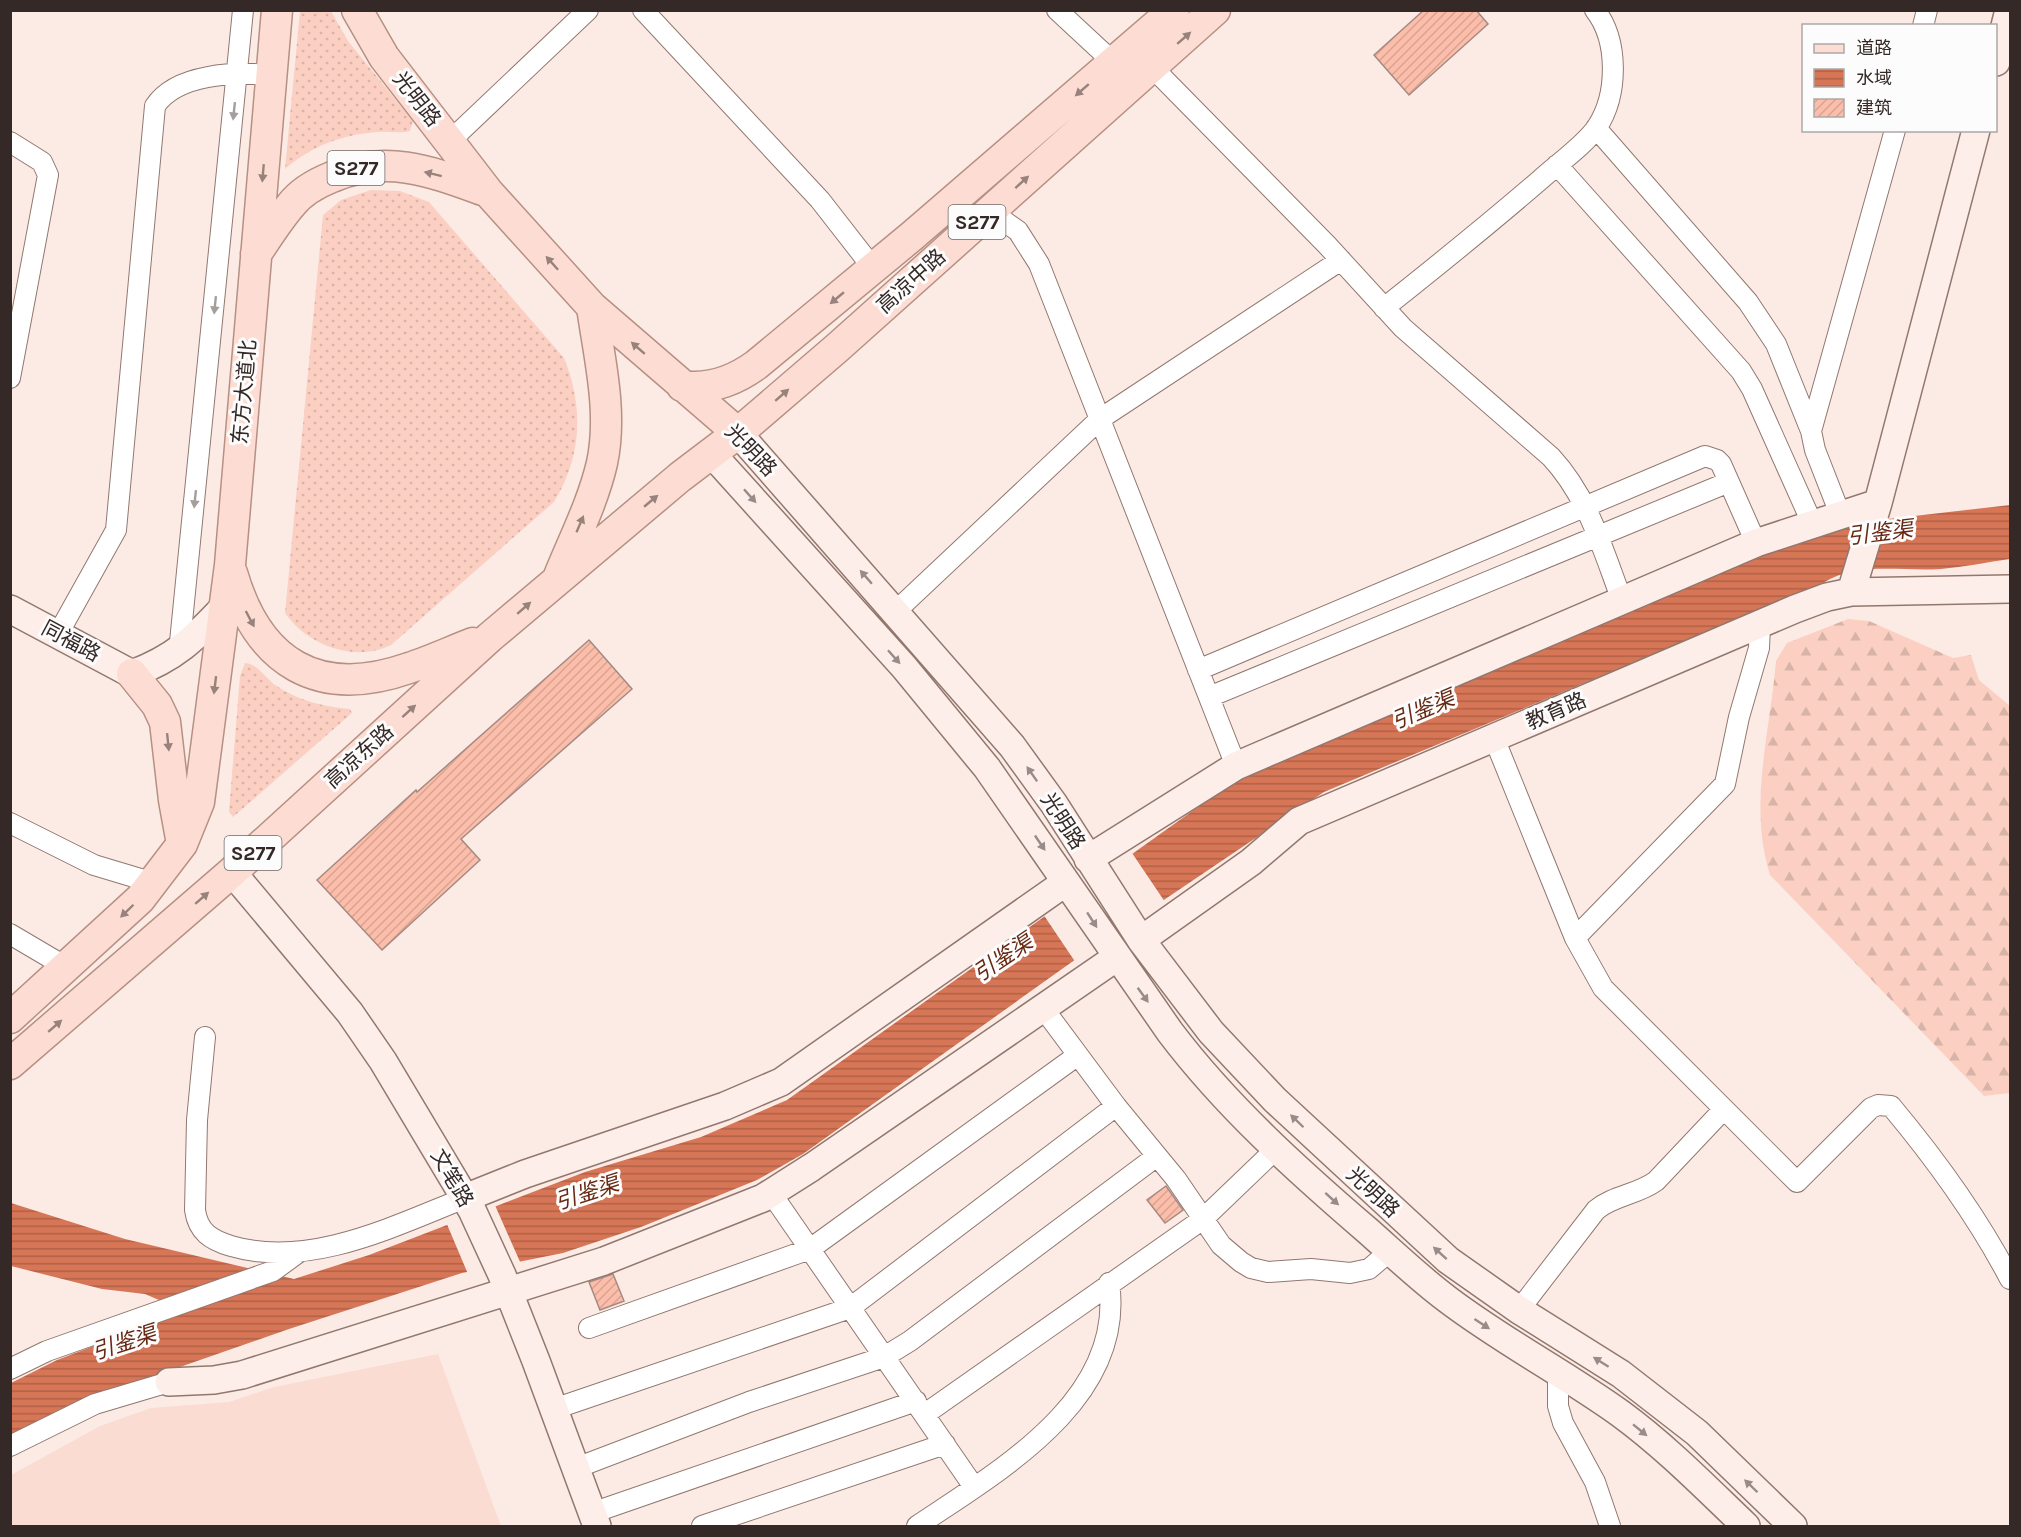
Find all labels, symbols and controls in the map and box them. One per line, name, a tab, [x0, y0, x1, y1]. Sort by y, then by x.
legend	[1802, 24, 1997, 132]
one-way arrow	[1176, 32, 1191, 45]
text: 道路	[1856, 37, 1892, 59]
street label: 光明路	[388, 67, 446, 131]
text: 水域	[1856, 67, 1892, 89]
one-way arrow	[1074, 83, 1089, 96]
text: 建筑	[1856, 97, 1892, 119]
one-way arrow	[229, 101, 239, 120]
road number: S277	[328, 151, 385, 185]
one-way arrow	[258, 164, 267, 183]
one-way arrow	[424, 168, 442, 178]
one-way arrow	[1015, 175, 1030, 189]
road number: S277	[948, 205, 1006, 239]
street label: 高凉中路	[872, 244, 950, 318]
one-way arrow	[546, 256, 559, 271]
one-way arrow	[830, 291, 845, 304]
one-way arrow	[210, 295, 220, 314]
street label: 东方大道北	[227, 339, 261, 445]
one-way arrow	[631, 342, 646, 355]
one-way arrow	[774, 389, 789, 402]
street label: 光明路	[720, 419, 782, 481]
one-way arrow	[743, 488, 756, 503]
one-way arrow	[190, 489, 200, 508]
one-way arrow	[643, 494, 659, 507]
one-way arrow	[575, 515, 585, 533]
water label: 引鉴渠	[1846, 516, 1917, 550]
one-way arrow	[860, 570, 873, 585]
one-way arrow	[516, 601, 532, 614]
one-way arrow	[245, 611, 255, 628]
street label: 同福路	[38, 616, 104, 666]
one-way arrow	[887, 649, 900, 664]
one-way arrow	[210, 676, 219, 695]
water label: 引鉴渠	[1388, 684, 1461, 735]
street label: 教育路	[1522, 688, 1590, 734]
one-way arrow	[401, 705, 416, 718]
street label: 高凉东路	[320, 719, 398, 793]
one-way arrow	[163, 733, 173, 752]
one-way arrow	[1027, 767, 1039, 782]
street label: 光明路	[1036, 788, 1090, 854]
one-way arrow	[1034, 835, 1045, 851]
road number: S277	[224, 836, 282, 870]
one-way arrow	[194, 892, 209, 905]
one-way arrow	[121, 904, 135, 918]
one-way arrow	[1086, 912, 1097, 928]
water label: 引鉴渠	[968, 927, 1040, 987]
one-way arrow	[1137, 987, 1149, 1003]
one-way arrow	[47, 1020, 62, 1033]
one-way arrow	[1290, 1114, 1304, 1128]
street label: 文笔路	[426, 1145, 478, 1211]
street label: 光明路	[1342, 1162, 1404, 1222]
water label: 引鉴渠	[552, 1170, 625, 1216]
one-way arrow	[1325, 1192, 1339, 1206]
one-way arrow	[1432, 1246, 1447, 1260]
one-way arrow	[1474, 1318, 1490, 1329]
water label: 引鉴渠	[89, 1320, 162, 1366]
one-way arrow	[1593, 1356, 1610, 1367]
one-way arrow	[1632, 1423, 1647, 1436]
one-way arrow	[1744, 1480, 1758, 1494]

